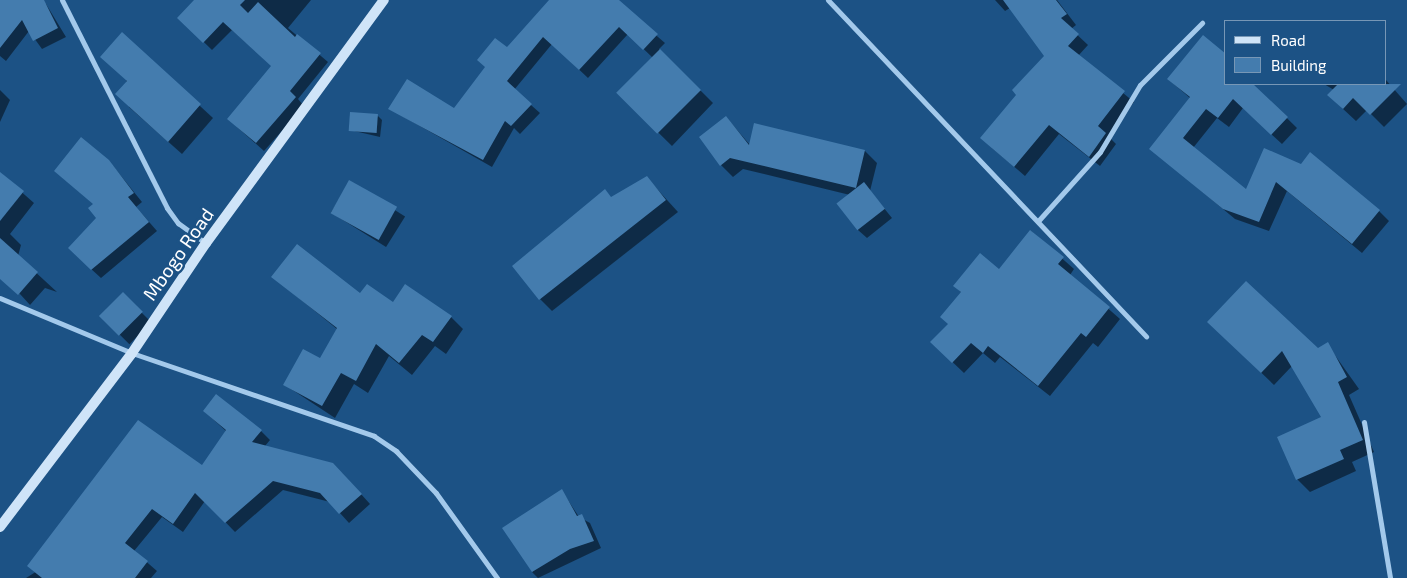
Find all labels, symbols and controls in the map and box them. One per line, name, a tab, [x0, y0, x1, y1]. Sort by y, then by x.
legend	[1224, 20, 1387, 85]
text: Road	[1271, 31, 1306, 49]
text: Building	[1271, 56, 1326, 74]
street label: Mbogo Road	[138, 203, 218, 305]

